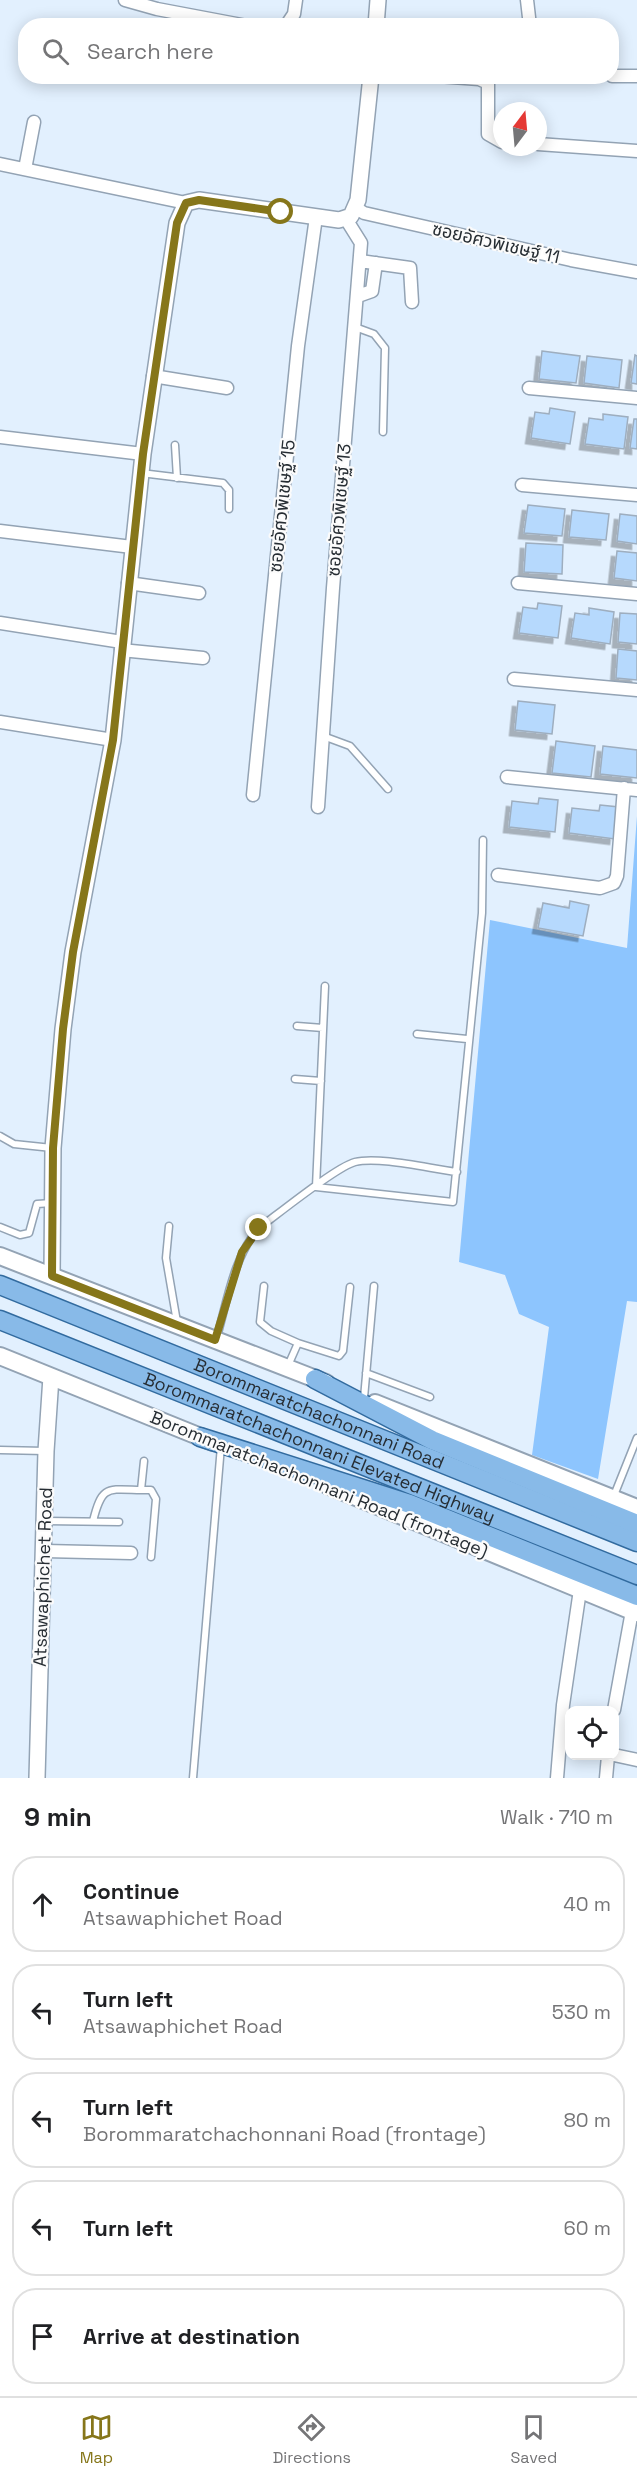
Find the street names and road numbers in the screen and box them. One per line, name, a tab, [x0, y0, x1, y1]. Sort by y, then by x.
street label: ซอยอัศวพิเชษฐ์ 11	[430, 217, 562, 268]
street label: ซอยอัศวพิเชษฐ์ 15	[263, 438, 300, 573]
street label: ซอยอัศวพิเชษฐ์ 13	[321, 442, 356, 577]
street label: Borommaratchachonnani Road	[191, 1352, 448, 1474]
street label: Borommaratchachonnani Elevated Highway	[140, 1367, 499, 1528]
street label: Borommaratchachonnani Road (frontage)	[147, 1405, 492, 1562]
street label: Atsawaphichet Road	[28, 1487, 57, 1667]

